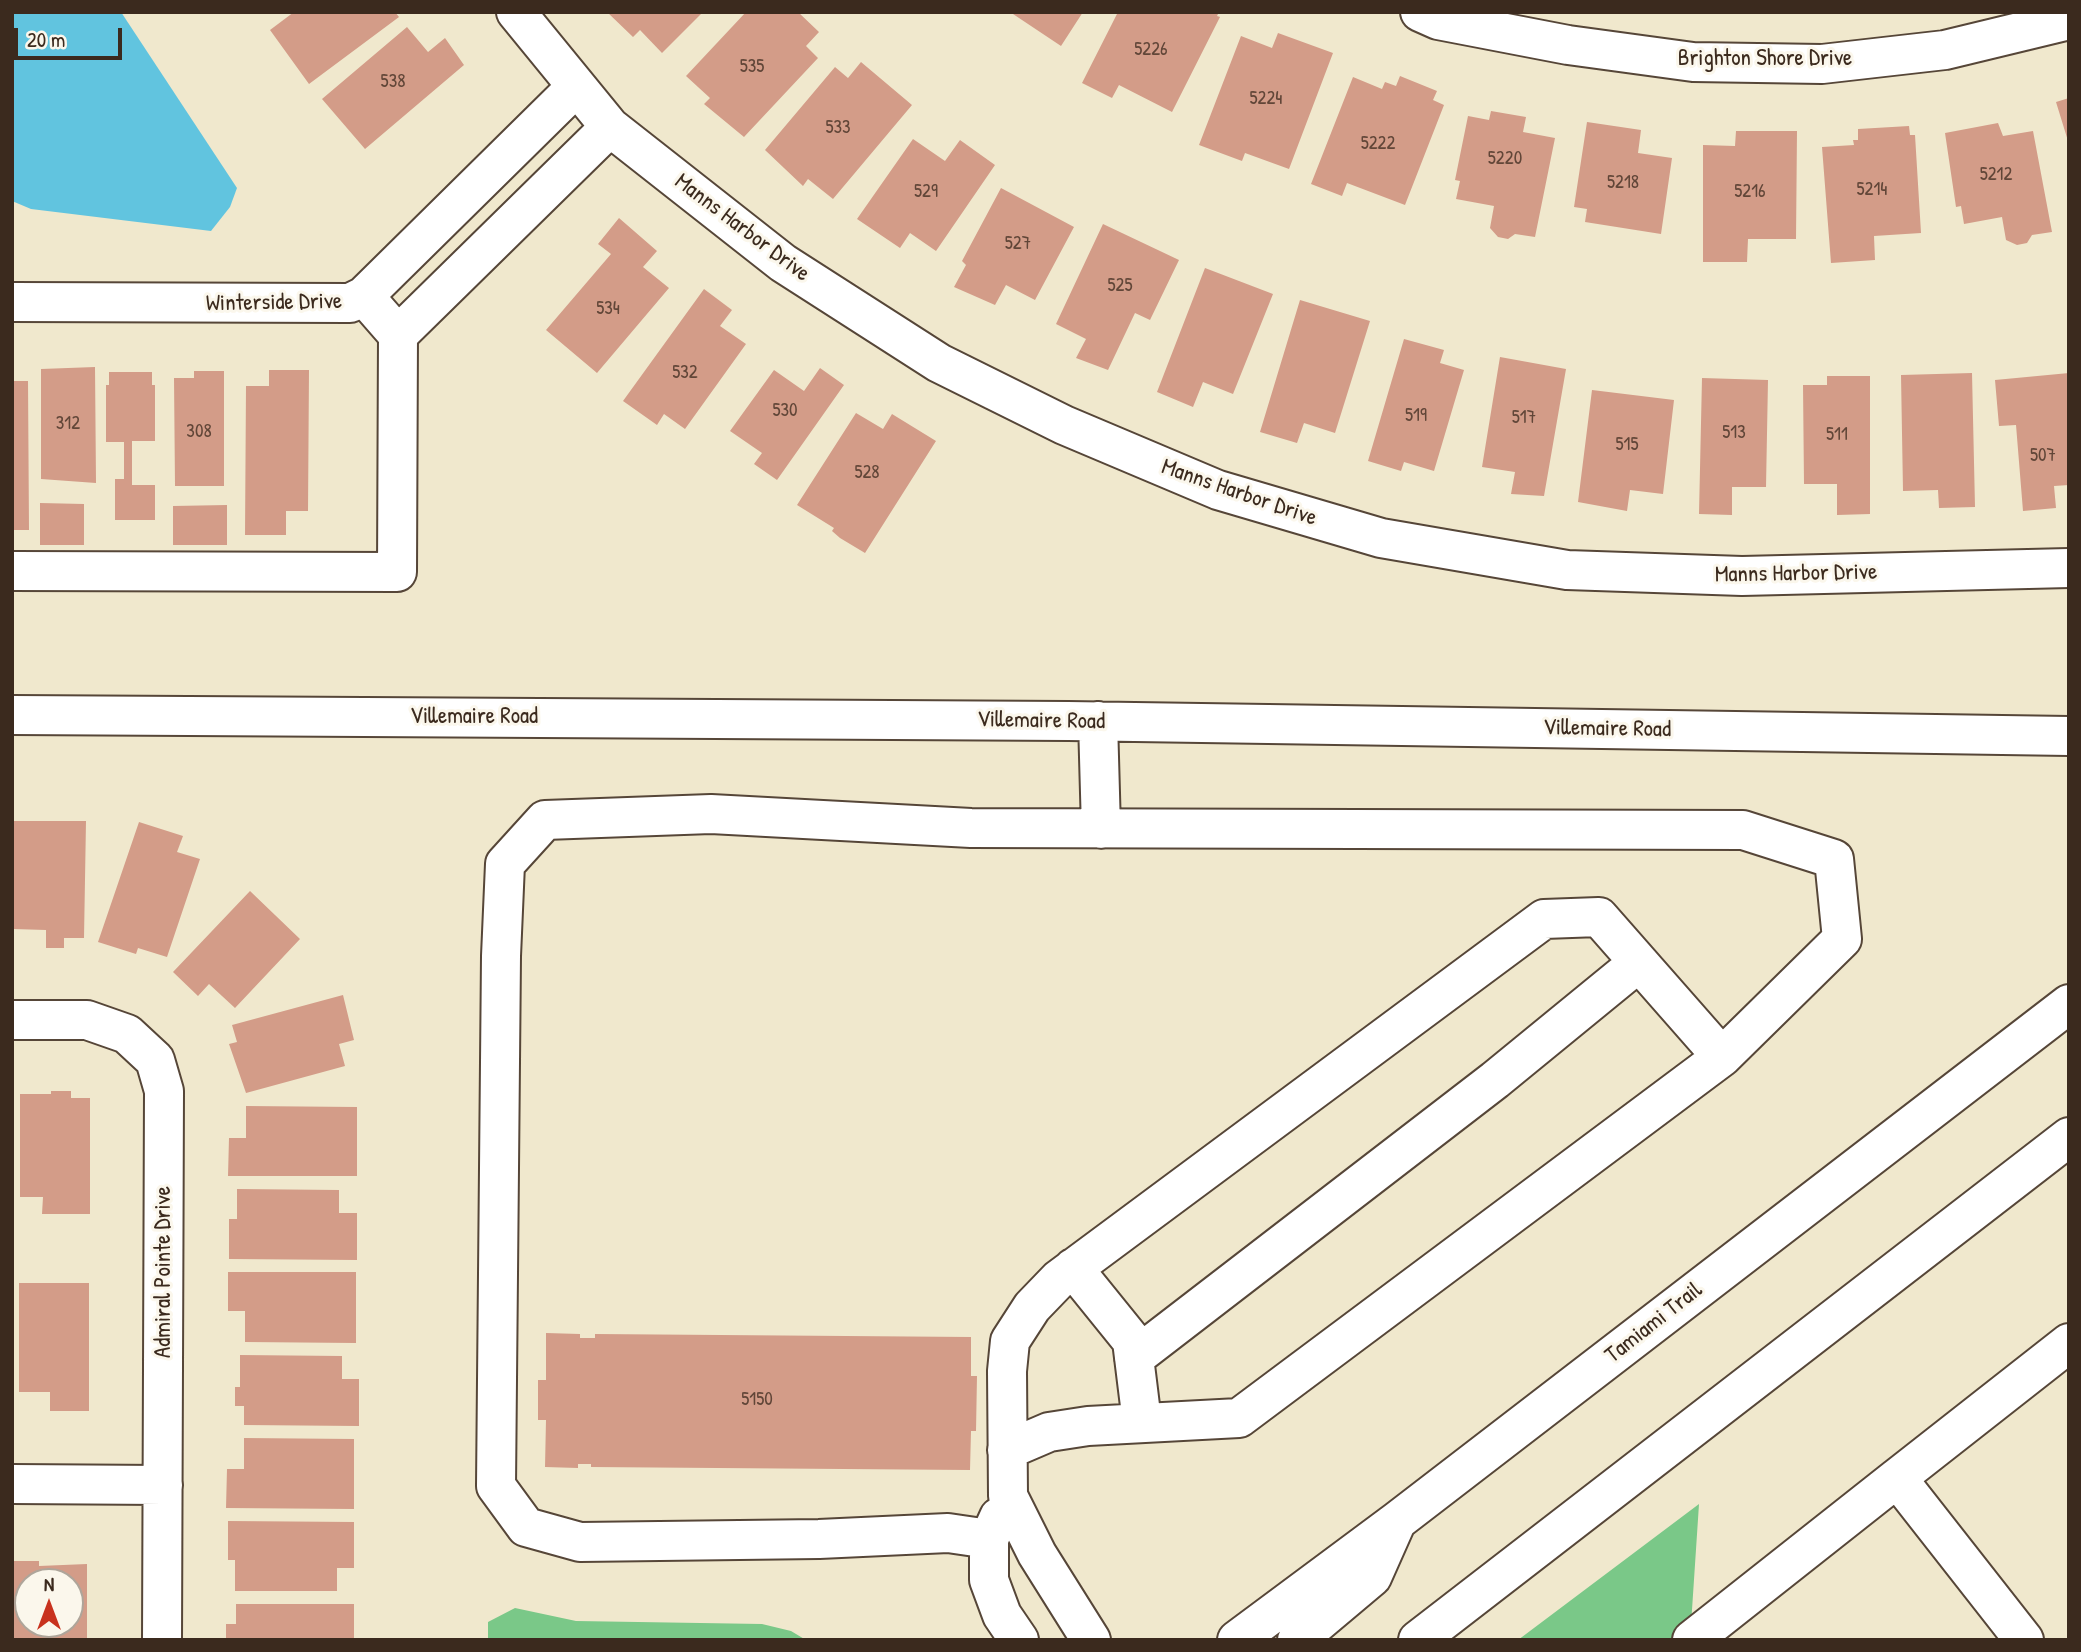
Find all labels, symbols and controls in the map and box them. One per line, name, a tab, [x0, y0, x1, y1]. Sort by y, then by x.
scale bar	[18, 14, 126, 58]
text: 20 m	[27, 25, 65, 54]
house number: 5226	[1134, 39, 1168, 61]
street label: Brighton Shore Drive	[1678, 45, 1852, 73]
house number: 535	[740, 56, 764, 78]
house number: 538	[381, 71, 405, 93]
house number: 5224	[1250, 88, 1282, 110]
house number: 533	[825, 117, 851, 139]
house number: 5222	[1361, 133, 1395, 155]
house number: 5220	[1488, 148, 1522, 170]
house number: 5212	[1980, 164, 2012, 186]
street label: Manns Harbor Drive	[669, 168, 815, 288]
house number: 5218	[1607, 172, 1639, 194]
house number: 5214	[1857, 179, 1887, 201]
house number: 529	[914, 181, 938, 203]
house number: 5216	[1734, 181, 1766, 203]
house number: 527	[1005, 233, 1031, 255]
house number: 525	[1108, 275, 1132, 297]
street label: Winterside Drive	[206, 288, 342, 318]
house number: 534	[596, 298, 620, 320]
house number: 532	[672, 362, 698, 384]
house number: 530	[772, 400, 798, 422]
house number: 519	[1405, 405, 1427, 427]
house number: 517	[1512, 407, 1536, 429]
house number: 312	[56, 413, 80, 435]
house number: 308	[186, 421, 212, 443]
house number: 513	[1722, 422, 1746, 444]
house number: 511	[1826, 424, 1848, 446]
house number: 515	[1616, 434, 1638, 456]
house number: 507	[2030, 445, 2056, 467]
street label: Manns Harbor Drive	[1158, 454, 1320, 532]
house number: 528	[854, 462, 880, 484]
street label: Manns Harbor Drive	[1715, 559, 1877, 589]
street label: Villemaire Road	[410, 703, 538, 731]
street label: Villemaire Road	[977, 706, 1105, 736]
street label: Villemaire Road	[1543, 714, 1671, 744]
street label: Admiral Pointe Drive	[150, 1186, 178, 1358]
street label: Tamiami Trail	[1600, 1277, 1708, 1369]
house number: 5150	[741, 1389, 773, 1411]
north arrow	[14, 1568, 84, 1638]
text: N	[44, 1571, 54, 1597]

